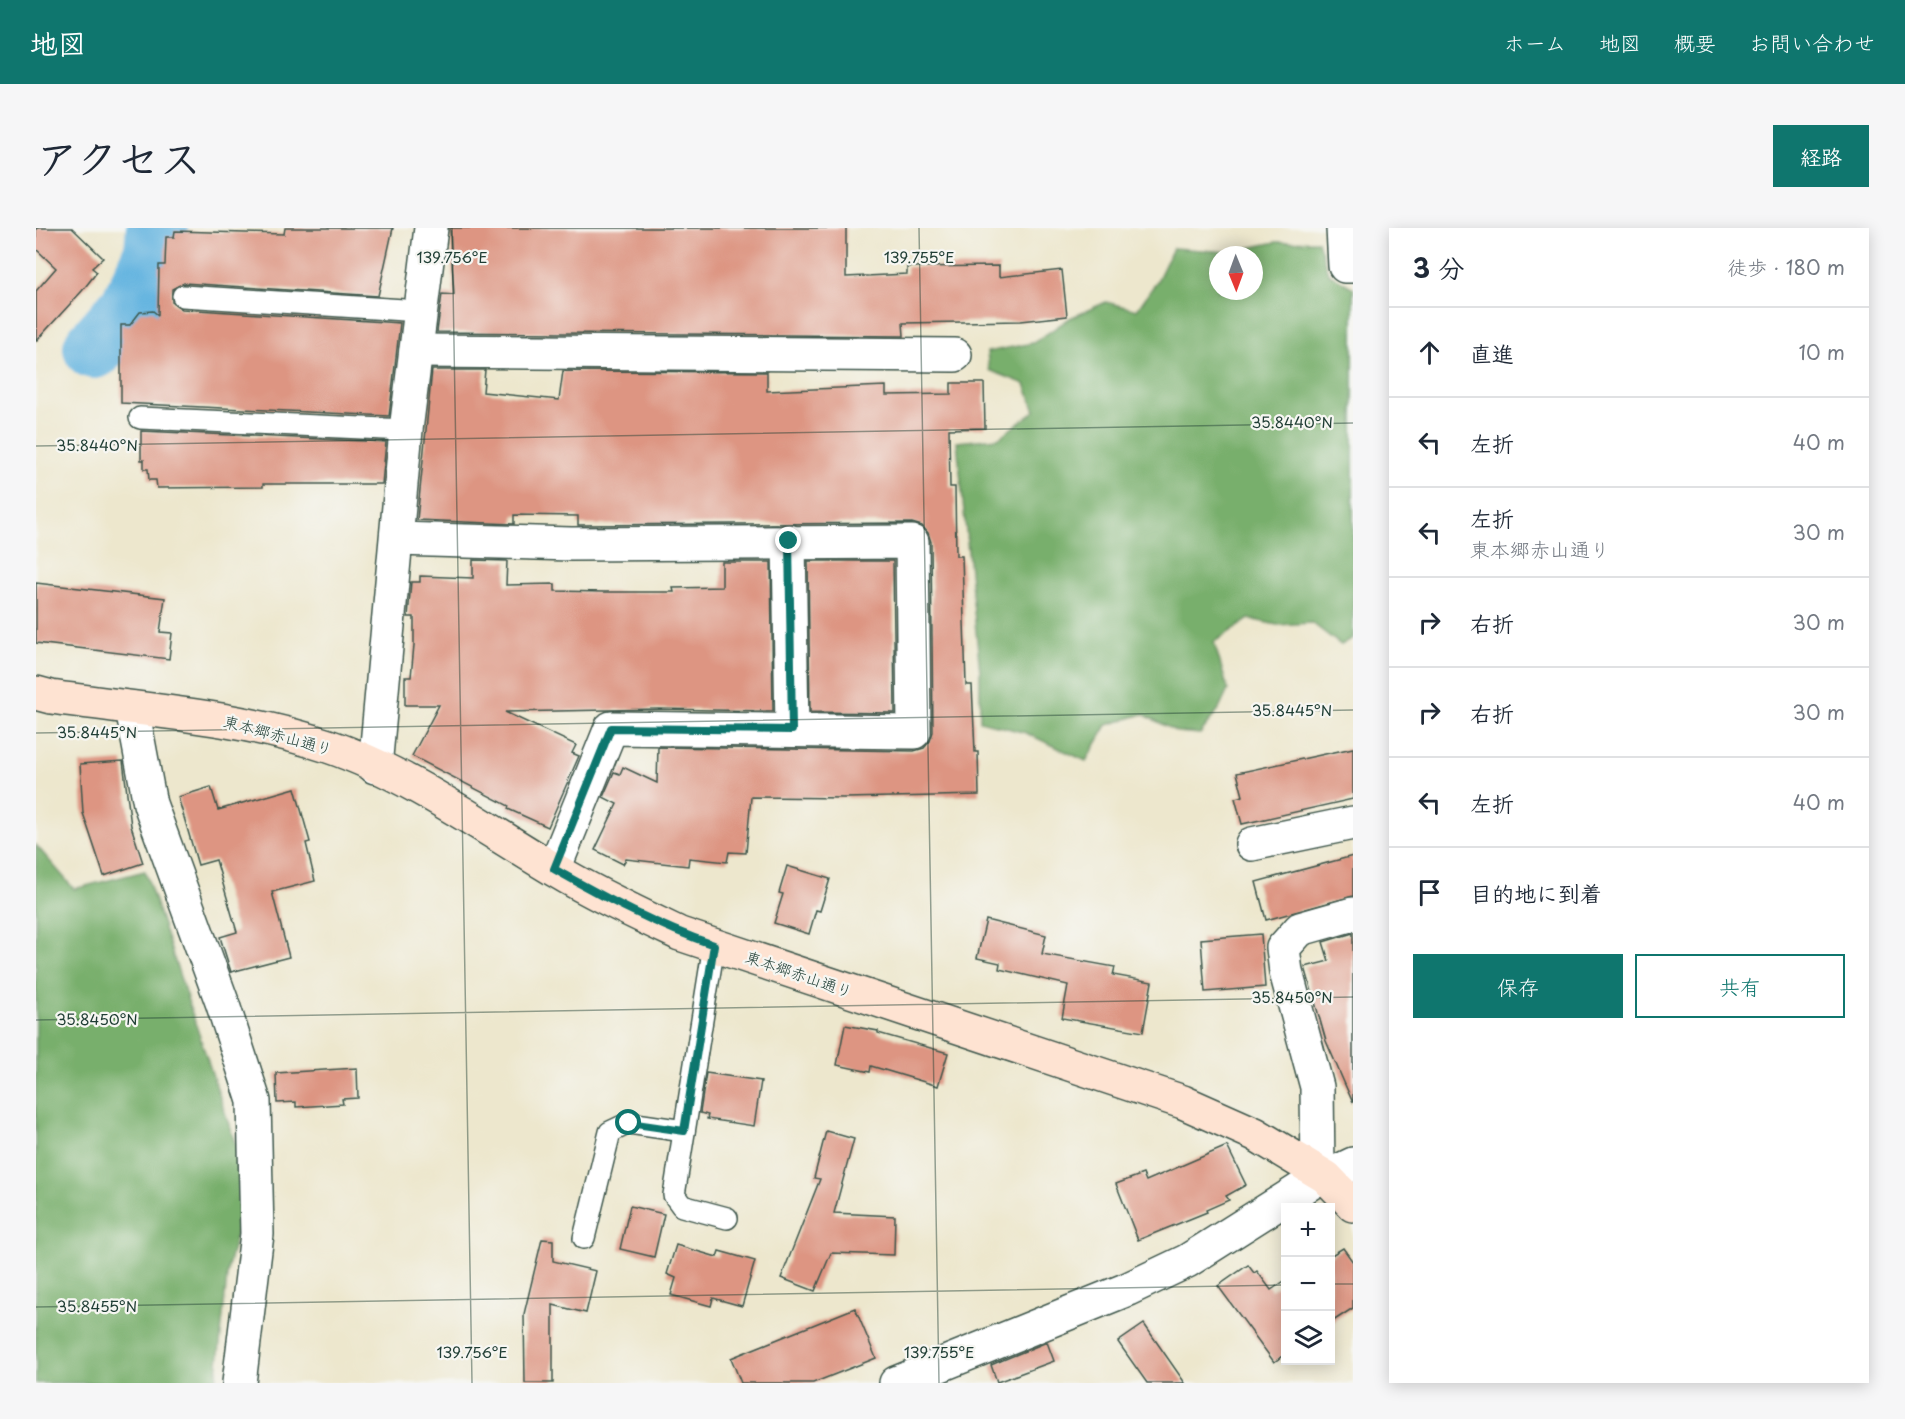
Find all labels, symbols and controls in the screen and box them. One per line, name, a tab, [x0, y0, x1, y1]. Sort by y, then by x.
text: 地図	[30, 21, 86, 64]
text: ホーム	[1504, 26, 1566, 58]
text: 地図	[1599, 26, 1641, 58]
text: 概要	[1674, 26, 1716, 58]
text: お問い合わせ	[1749, 26, 1875, 58]
text: アクセス	[36, 125, 201, 188]
button: 経路	[1773, 125, 1869, 187]
text: 139.756°E	[416, 245, 488, 268]
text: 139.755°E	[884, 245, 954, 268]
north arrow	[1209, 246, 1263, 300]
text: 3 分	[1413, 248, 1464, 287]
text: 徒歩 · 180 m	[1727, 252, 1845, 282]
icon: ahead	[1413, 336, 1446, 369]
text: 直進	[1470, 336, 1514, 369]
text: 10 m	[1798, 337, 1845, 367]
text: 35.8440°N	[1251, 410, 1333, 433]
icon: left	[1413, 426, 1446, 459]
text: 左折	[1470, 426, 1514, 459]
text: 40 m	[1793, 427, 1845, 457]
text: 35.8440°N	[56, 433, 138, 456]
text: 左折	[1470, 501, 1514, 534]
icon: left	[1413, 516, 1446, 549]
text: 30 m	[1792, 517, 1845, 547]
route end	[775, 527, 801, 553]
text: 東本郷赤山通り	[1470, 534, 1610, 564]
icon: right	[1413, 606, 1446, 639]
text: 右折	[1470, 606, 1514, 639]
text: 30 m	[1792, 607, 1845, 637]
icon: right	[1413, 696, 1446, 729]
text: 右折	[1470, 696, 1514, 729]
text: 30 m	[1792, 697, 1845, 727]
text: 35.8445°N	[1252, 698, 1332, 721]
street label: 東本郷赤山通り	[221, 708, 335, 760]
text: 35.8445°N	[57, 720, 137, 743]
icon: left	[1413, 786, 1446, 819]
text: 左折	[1470, 786, 1514, 819]
text: 40 m	[1793, 787, 1845, 817]
icon: arrive	[1413, 876, 1446, 909]
text: 目的地に到着	[1470, 876, 1602, 909]
street label: 東本郷赤山通り	[742, 943, 856, 1003]
button: 保存	[1413, 954, 1623, 1018]
button: 共有	[1635, 954, 1845, 1018]
text: 35.8450°N	[1251, 985, 1333, 1008]
text: 35.8450°N	[56, 1007, 138, 1030]
route start	[615, 1109, 641, 1135]
map controls	[1281, 1203, 1335, 1365]
button: +	[1281, 1203, 1335, 1257]
button: −	[1281, 1257, 1335, 1311]
text: 35.8455°N	[57, 1294, 137, 1317]
button: layers	[1281, 1311, 1335, 1365]
text: 139.756°E	[436, 1340, 508, 1363]
text: 139.755°E	[904, 1340, 974, 1363]

